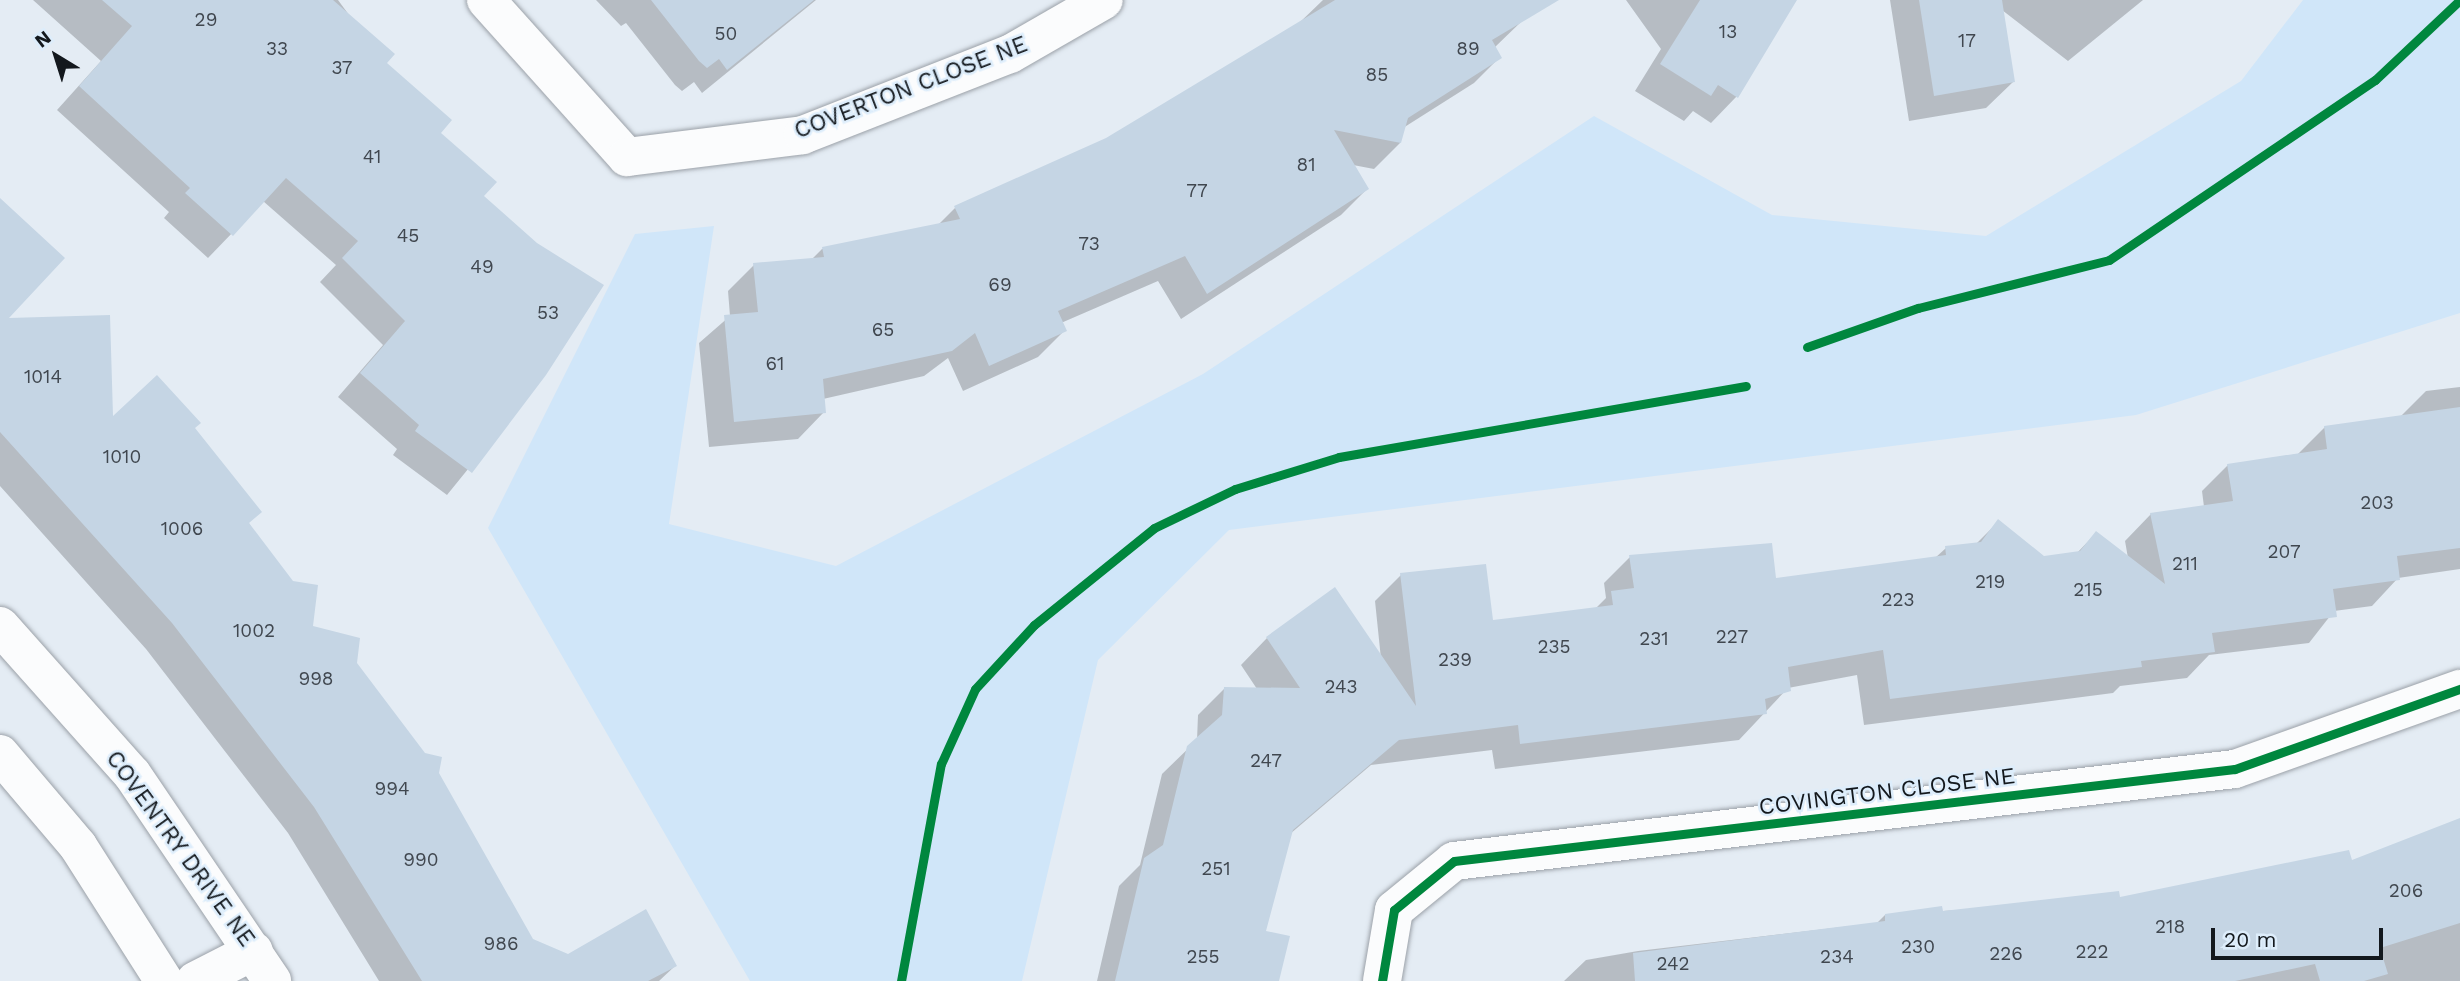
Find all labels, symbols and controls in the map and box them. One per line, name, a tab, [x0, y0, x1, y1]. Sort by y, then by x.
house number: 29	[195, 9, 217, 31]
north arrow	[21, 21, 91, 91]
house number: 13	[1719, 21, 1737, 43]
house number: 50	[715, 23, 737, 45]
text: N	[30, 26, 55, 52]
house number: 17	[1958, 30, 1976, 52]
street label: COVERTON CLOSE NE	[791, 31, 1031, 145]
house number: 33	[266, 38, 288, 60]
house number: 89	[1456, 38, 1480, 60]
house number: 37	[332, 57, 352, 79]
house number: 85	[1366, 64, 1388, 86]
house number: 41	[363, 146, 381, 168]
house number: 81	[1296, 154, 1316, 176]
house number: 77	[1186, 180, 1208, 202]
house number: 45	[397, 225, 419, 247]
house number: 73	[1078, 233, 1100, 255]
house number: 49	[470, 256, 494, 278]
house number: 69	[988, 274, 1012, 296]
house number: 53	[537, 302, 559, 324]
house number: 65	[872, 319, 894, 341]
house number: 61	[766, 353, 784, 375]
house number: 1014	[24, 366, 62, 388]
house number: 1010	[103, 446, 141, 468]
house number: 203	[2360, 492, 2394, 514]
house number: 1006	[161, 518, 203, 540]
house number: 207	[2267, 541, 2301, 563]
house number: 211	[2172, 553, 2198, 575]
house number: 219	[1975, 571, 2005, 593]
house number: 215	[2073, 579, 2103, 601]
house number: 223	[1881, 589, 1915, 611]
house number: 1002	[233, 620, 275, 642]
house number: 227	[1716, 626, 1748, 648]
house number: 231	[1639, 628, 1669, 650]
house number: 235	[1537, 636, 1571, 658]
house number: 239	[1438, 649, 1472, 671]
house number: 998	[298, 668, 334, 690]
house number: 243	[1324, 676, 1358, 698]
street label: COVENTRY DRIVE NE	[99, 745, 261, 953]
house number: 247	[1250, 750, 1282, 772]
street label: COVINGTON CLOSE NE	[1757, 763, 2017, 821]
house number: 994	[374, 778, 410, 800]
house number: 990	[403, 849, 439, 871]
house number: 251	[1201, 858, 1231, 880]
house number: 206	[2389, 880, 2423, 902]
scale bar	[2215, 914, 2386, 958]
house number: 218	[2155, 916, 2185, 938]
text: 20 m	[2224, 927, 2276, 952]
house number: 986	[484, 933, 518, 955]
house number: 230	[1901, 936, 1935, 958]
house number: 222	[2075, 941, 2109, 963]
house number: 226	[1989, 943, 2023, 965]
house number: 255	[1186, 946, 1220, 968]
house number: 234	[1820, 946, 1854, 968]
house number: 242	[1656, 953, 1690, 975]

